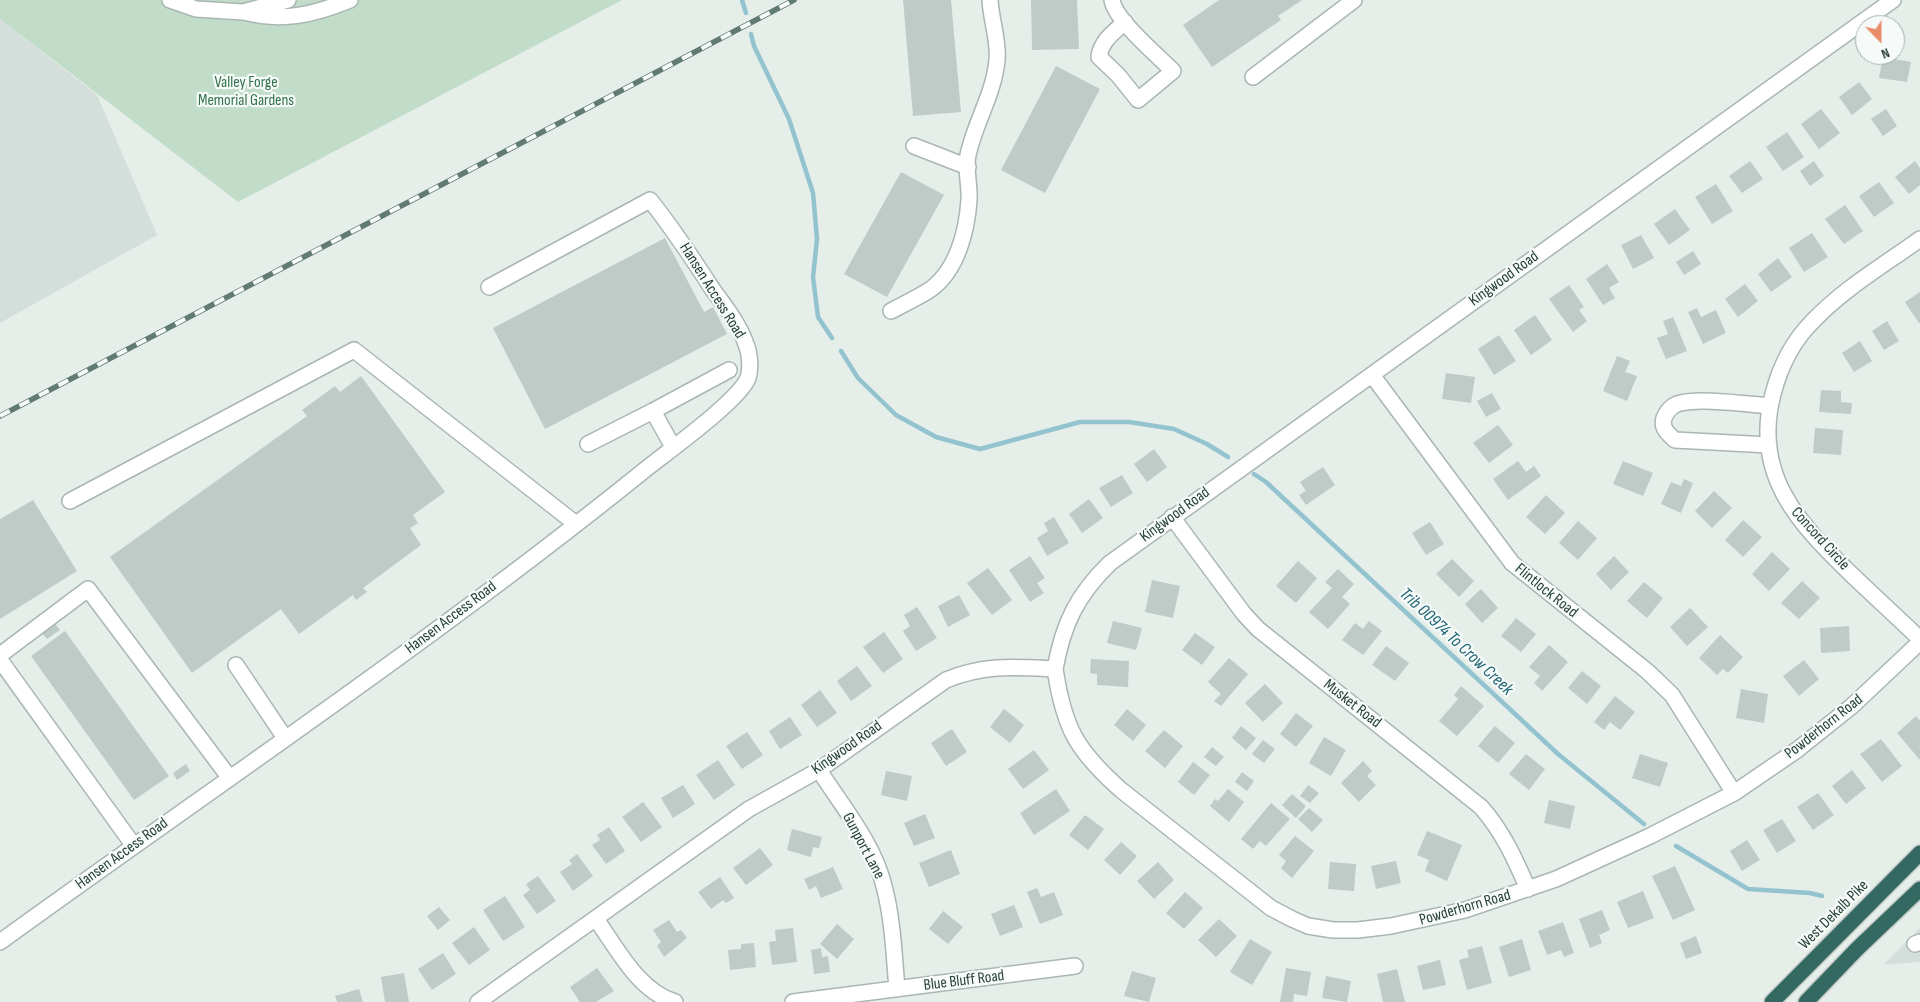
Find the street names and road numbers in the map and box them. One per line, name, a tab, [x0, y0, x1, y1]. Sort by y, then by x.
street label: Hansen Access Road	[675, 240, 749, 342]
street label: Kingwood Road	[1465, 247, 1543, 311]
street label: Kingwood Road	[1136, 483, 1214, 547]
street label: Concord Circle	[1787, 503, 1853, 575]
street label: Flintlock Road	[1511, 560, 1581, 622]
street label: Hansen Access Road	[402, 577, 500, 659]
street label: Musket Road	[1319, 675, 1385, 733]
street label: Powderhorn Road	[1781, 690, 1867, 764]
street label: Kingwood Road	[808, 717, 886, 779]
street label: Gunport Lane	[838, 810, 888, 882]
street label: Hansen Access Road	[72, 814, 172, 894]
street label: West Dekalb Pike	[1795, 876, 1873, 954]
street label: Powderhorn Road	[1417, 886, 1513, 930]
street label: Blue Bluff Road	[923, 967, 1005, 995]

